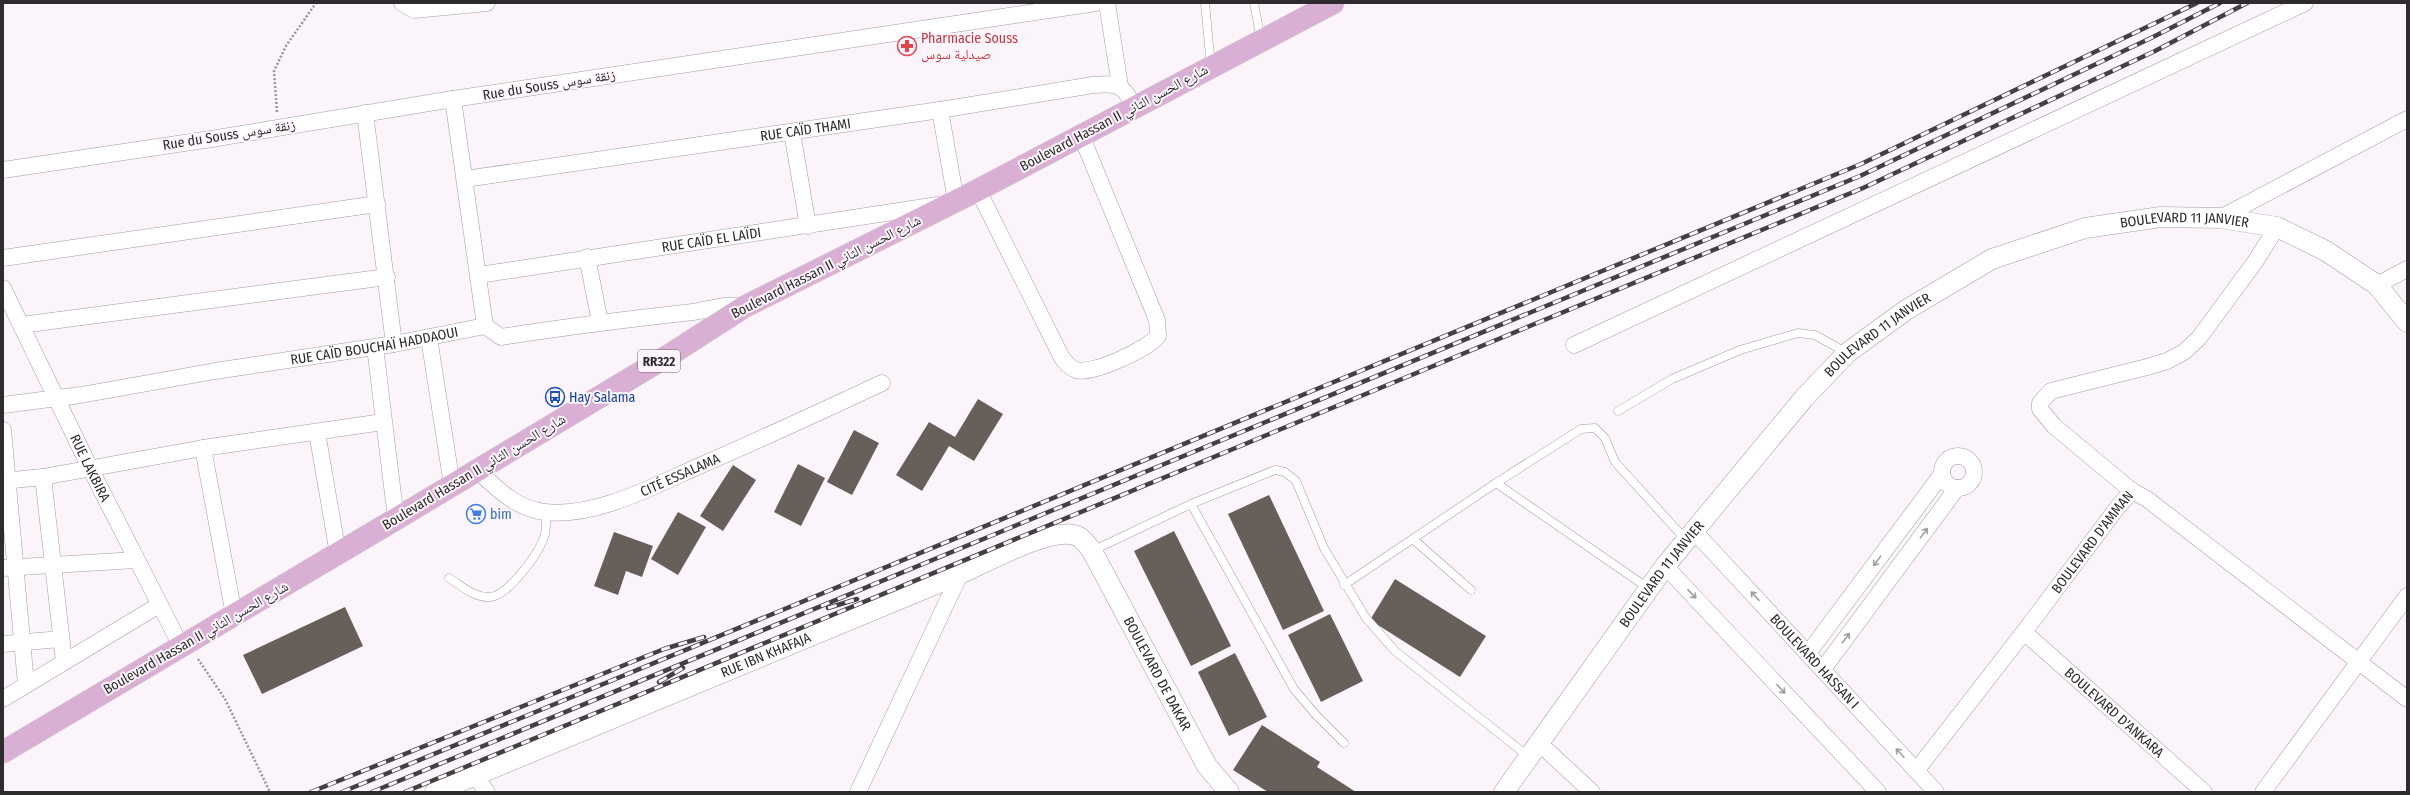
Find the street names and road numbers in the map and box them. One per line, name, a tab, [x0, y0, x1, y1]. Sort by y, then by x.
street label: Boulevard Hassan II شارع الحسن الثاني	[1017, 61, 1212, 177]
street label: Rue du Souss زنقة سوس	[481, 66, 617, 104]
street label: RUE CAÏD THAMI	[759, 115, 852, 145]
street label: Rue du Souss زنقة سوس	[161, 116, 297, 154]
street label: BOULEVARD 11 JANVIER	[2119, 208, 2251, 231]
street label: Boulevard Hassan II شارع الحسن الثاني	[728, 212, 925, 325]
street label: RUE CAÏD EL LAÏDI	[660, 224, 762, 256]
street label: BOULEVARD 11 JANVIER	[1820, 289, 1934, 380]
street label: RUE CAÏD BOUCHAÏ HADDAOUI	[289, 323, 460, 368]
road number: RR322	[638, 350, 680, 372]
street label: Boulevard Hassan II شارع الحسن الثاني	[379, 410, 570, 536]
street label: RUE LAKBIRA	[66, 432, 115, 505]
street label: CITÉ ESSALAMA	[637, 449, 723, 500]
street label: BOULEVARD D'AMMAN	[2048, 487, 2137, 597]
street label: BOULEVARD 11 JANVIER	[1616, 517, 1708, 631]
street label: Boulevard Hassan II شارع الحسن الثاني	[100, 578, 293, 700]
street label: BOULEVARD HASSAN I	[1767, 610, 1863, 712]
street label: BOULEVARD DE DAKAR	[1120, 614, 1195, 734]
street label: RUE IBN KHAFAJA	[718, 628, 814, 681]
street label: BOULEVARD D'ANKARA	[2061, 664, 2168, 761]

